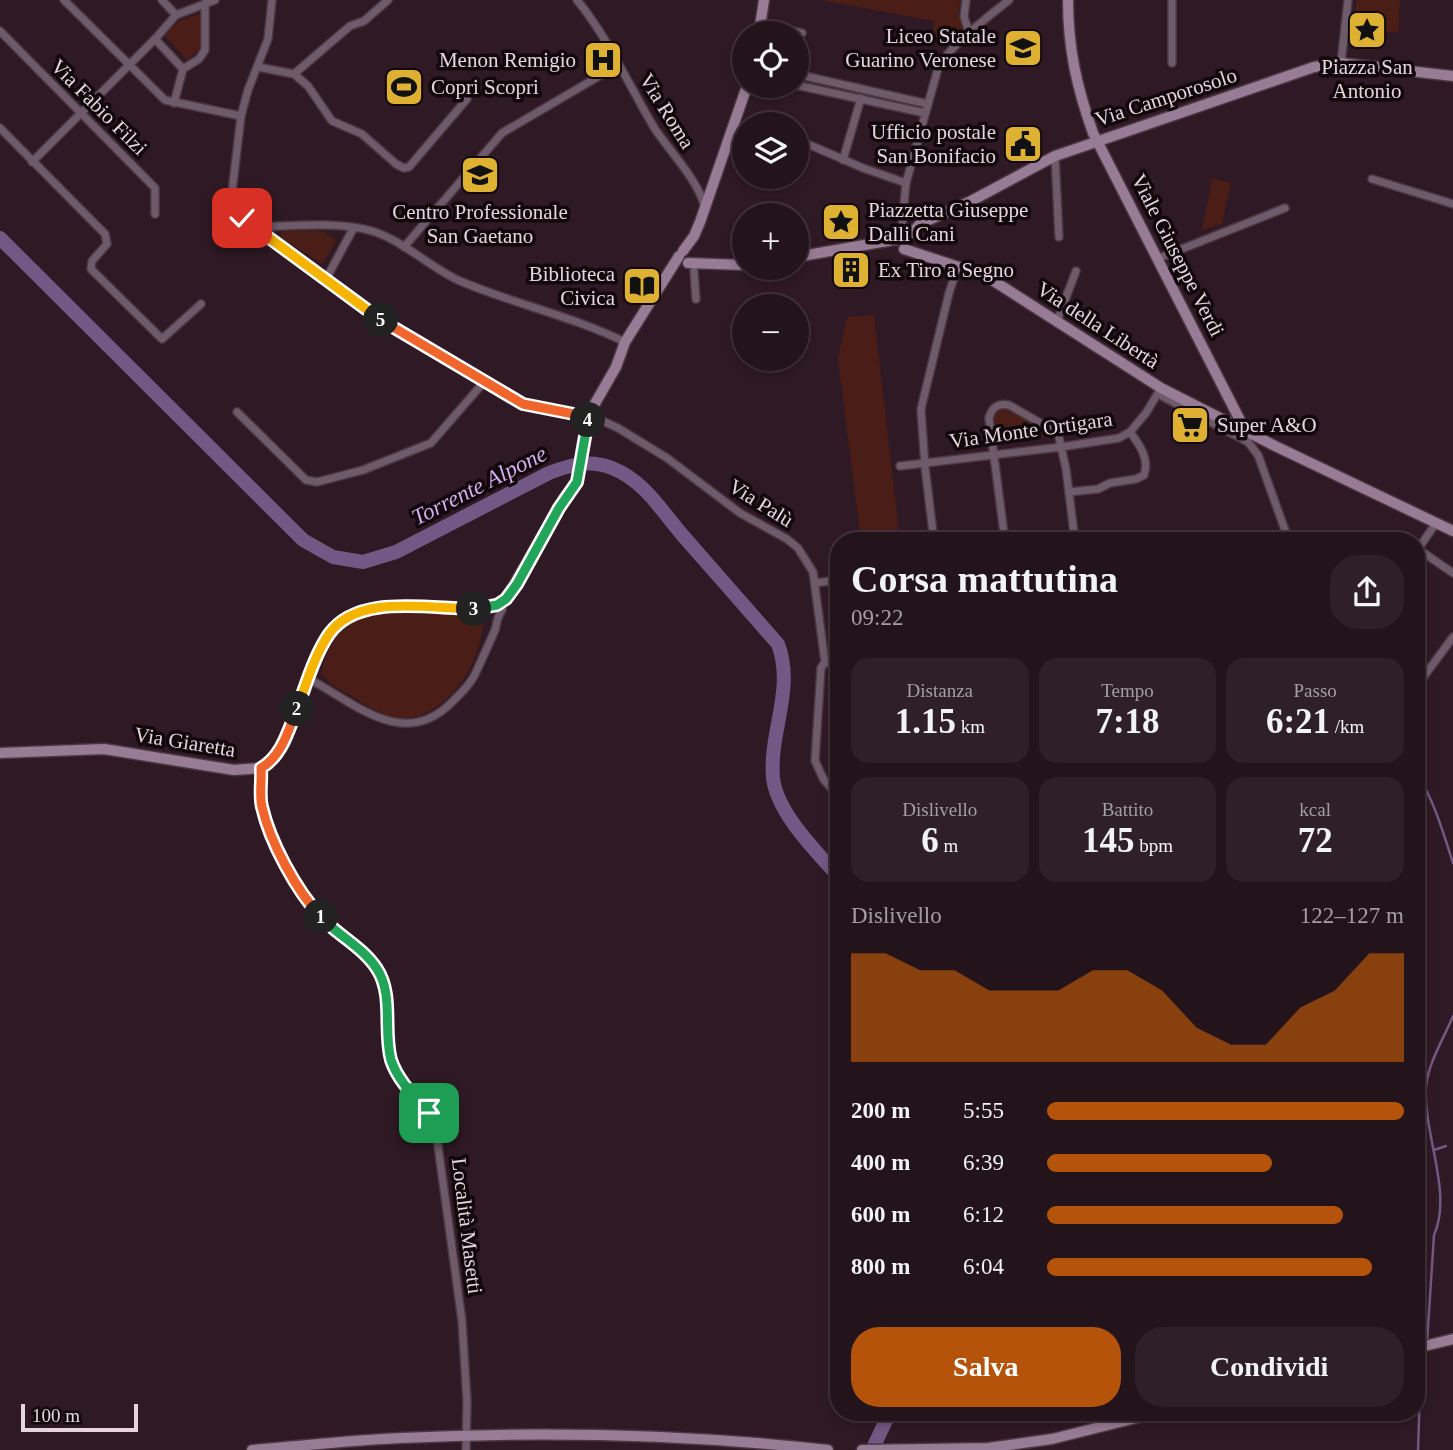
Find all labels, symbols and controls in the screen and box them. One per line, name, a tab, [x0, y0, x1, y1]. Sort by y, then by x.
place icon: Piazza San Antonio	[1346, 9, 1388, 51]
map controls	[732, 21, 809, 371]
button: locate	[732, 21, 809, 98]
place label: Liceo Statale Guarino Veronese	[845, 24, 996, 72]
school or university icon: Liceo Statale Guarino Veronese	[1002, 27, 1044, 69]
hospital icon: Menon Remigio	[582, 39, 624, 81]
place label: Menon Remigio	[439, 48, 576, 72]
street label: Via Fabio Filzi	[46, 54, 152, 160]
place label: Piazza San Antonio	[1321, 55, 1413, 103]
street label: Via Camporosolo	[1092, 63, 1240, 131]
sports icon: Copri Scopri	[383, 66, 425, 108]
street label: Via Roma	[634, 69, 700, 154]
place label: Copri Scopri	[431, 75, 539, 99]
button: layers	[732, 112, 809, 189]
place label: Ufficio postale San Bonifacio	[871, 120, 996, 168]
public building icon: Ufficio postale San Bonifacio	[1002, 123, 1044, 165]
school or university icon: Centro Professionale San Gaetano	[459, 154, 501, 196]
street label: Viale Giuseppe Verdi	[1127, 170, 1229, 340]
pin	[212, 188, 272, 248]
place label: Piazzetta Giuseppe Dalli Cani	[868, 198, 1028, 246]
icon: check	[223, 199, 261, 237]
place label: Centro Professionale San Gaetano	[392, 200, 568, 248]
place icon: Piazzetta Giuseppe Dalli Cani	[820, 201, 862, 243]
button: +	[732, 203, 809, 280]
building icon: Ex Tiro a Segno	[830, 249, 872, 291]
place label: Ex Tiro a Segno	[878, 258, 1014, 282]
place label: Biblioteca Civica	[529, 262, 616, 310]
library icon: Biblioteca Civica	[621, 265, 663, 307]
street label: Via della Libertà	[1032, 277, 1164, 374]
button: −	[732, 294, 809, 371]
pin: 5	[364, 302, 398, 338]
text: 5	[376, 309, 385, 330]
pin: 4	[570, 402, 606, 438]
supermarket icon: Super A&O	[1169, 404, 1211, 446]
street label: Via Monte Ortigara	[948, 407, 1115, 453]
text: 4	[583, 409, 592, 430]
place label: Super A&O	[1217, 413, 1317, 437]
water label: Torrente Alpone	[408, 441, 551, 530]
street label: Via Palù	[724, 474, 798, 532]
button: share	[1330, 555, 1404, 629]
text: Corsa mattutina	[851, 558, 1118, 600]
pin: 3	[456, 592, 491, 626]
text: 3	[469, 598, 478, 619]
text: 09:22	[851, 605, 903, 630]
text: Distanza	[907, 680, 973, 701]
text: Tempo	[1101, 680, 1154, 701]
text: Passo	[1294, 680, 1337, 701]
pin: 2	[280, 692, 314, 726]
text: 2	[292, 698, 301, 719]
text: 1.15	[895, 702, 956, 741]
text: 7:18	[1095, 702, 1160, 741]
text: 6:21	[1266, 702, 1330, 741]
text: km	[956, 716, 985, 737]
text: /km	[1330, 716, 1364, 737]
street label: Via Giaretta	[133, 722, 238, 762]
text: Dislivello	[902, 799, 977, 820]
text: Battito	[1102, 799, 1153, 820]
text: kcal	[1299, 799, 1331, 820]
text: 6	[921, 821, 939, 860]
text: 145	[1082, 821, 1134, 860]
text: 72	[1298, 821, 1333, 860]
text: m	[939, 835, 958, 856]
text: bpm	[1134, 835, 1173, 856]
pin: 1	[304, 900, 338, 934]
text: Dislivello	[851, 903, 942, 928]
text: 122–127 m	[1300, 903, 1404, 928]
text: 1	[316, 906, 325, 927]
pin	[399, 1083, 459, 1143]
icon: arrive	[410, 1094, 448, 1132]
text: 200 m	[851, 1098, 910, 1123]
text: 5:55	[963, 1098, 1004, 1123]
text: 400 m	[851, 1150, 910, 1175]
text: 6:39	[963, 1150, 1004, 1175]
street label: Località Masetti	[447, 1157, 487, 1296]
text: 600 m	[851, 1202, 910, 1227]
text: 6:12	[963, 1202, 1004, 1227]
text: 800 m	[851, 1254, 910, 1279]
text: 6:04	[963, 1254, 1004, 1279]
button: Salva	[851, 1327, 1121, 1407]
button: Condividi	[1135, 1327, 1404, 1407]
scale bar	[21, 1401, 138, 1433]
text: 100 m	[32, 1405, 80, 1426]

